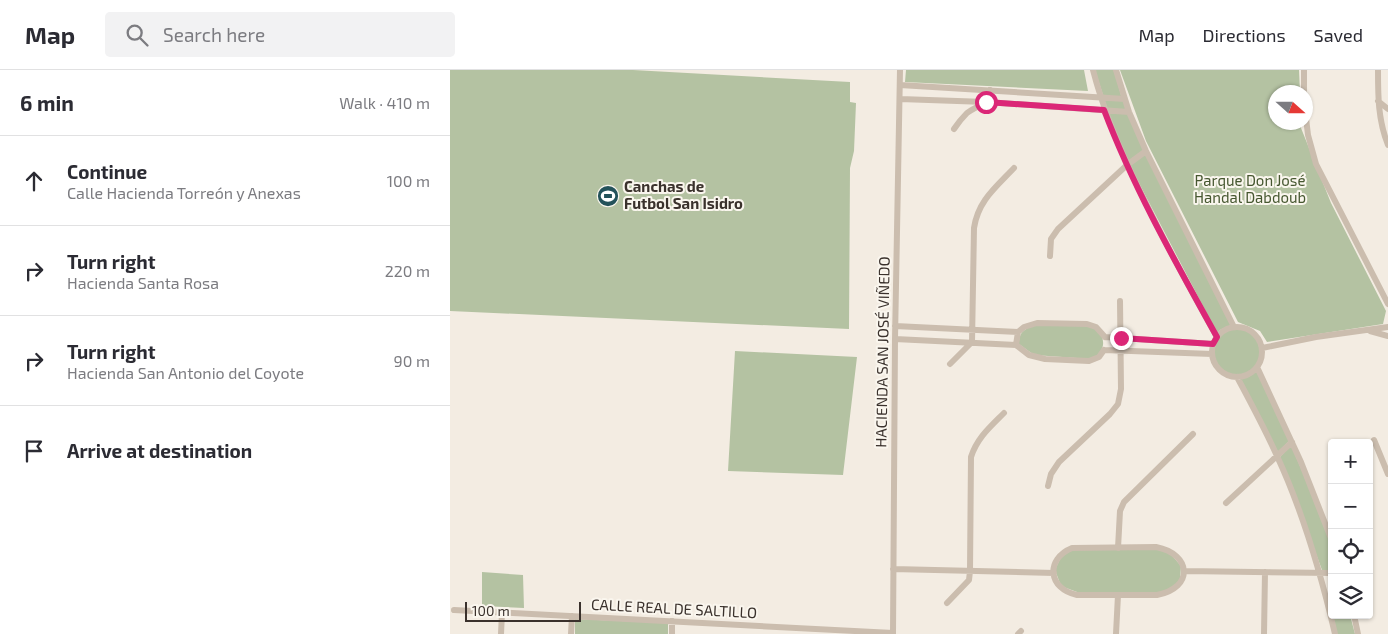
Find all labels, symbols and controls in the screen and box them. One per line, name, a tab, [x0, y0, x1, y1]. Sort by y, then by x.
search box	[105, 12, 455, 57]
text: Map	[25, 20, 75, 49]
icon: search	[123, 21, 151, 49]
text: Search here	[163, 23, 265, 46]
text: Map	[1138, 24, 1175, 46]
text: Directions	[1203, 24, 1286, 46]
text: Saved	[1314, 24, 1363, 46]
north arrow	[1268, 85, 1313, 130]
text: 6 min	[20, 90, 74, 115]
route start	[975, 91, 998, 114]
text: Walk · 410 m	[339, 93, 430, 112]
text: Continue	[67, 160, 147, 183]
icon: ahead	[20, 167, 48, 195]
text: 100 m	[387, 171, 430, 190]
park label: Parque Don José Handal Dabdoub	[1194, 171, 1306, 206]
place label: Canchas de Futbol San Isidro	[624, 177, 743, 212]
text: Calle Hacienda Torreón y Anexas	[67, 183, 301, 202]
sports icon: Canchas de Futbol San Isidro	[596, 184, 620, 208]
text: Turn right	[67, 250, 155, 273]
street label: HACIENDA SAN JOSÉ VIÑEDO	[871, 256, 893, 448]
icon: right	[20, 257, 48, 285]
text: 220 m	[385, 261, 430, 280]
text: Hacienda Santa Rosa	[67, 273, 219, 292]
route end	[1110, 327, 1133, 350]
text: Turn right	[67, 340, 155, 363]
icon: right	[20, 347, 48, 375]
text: 90 m	[394, 351, 430, 370]
text: Hacienda San Antonio del Coyote	[67, 363, 304, 382]
icon: arrive	[20, 437, 48, 465]
text: Arrive at destination	[67, 439, 252, 462]
map controls	[1328, 439, 1373, 619]
button: +	[1328, 439, 1373, 484]
button: −	[1328, 484, 1373, 529]
button: locate	[1328, 529, 1373, 574]
button: layers	[1328, 574, 1373, 619]
street label: CALLE REAL DE SALTILLO	[591, 595, 758, 621]
scale bar	[465, 599, 581, 622]
text: 100 m	[472, 602, 510, 619]

